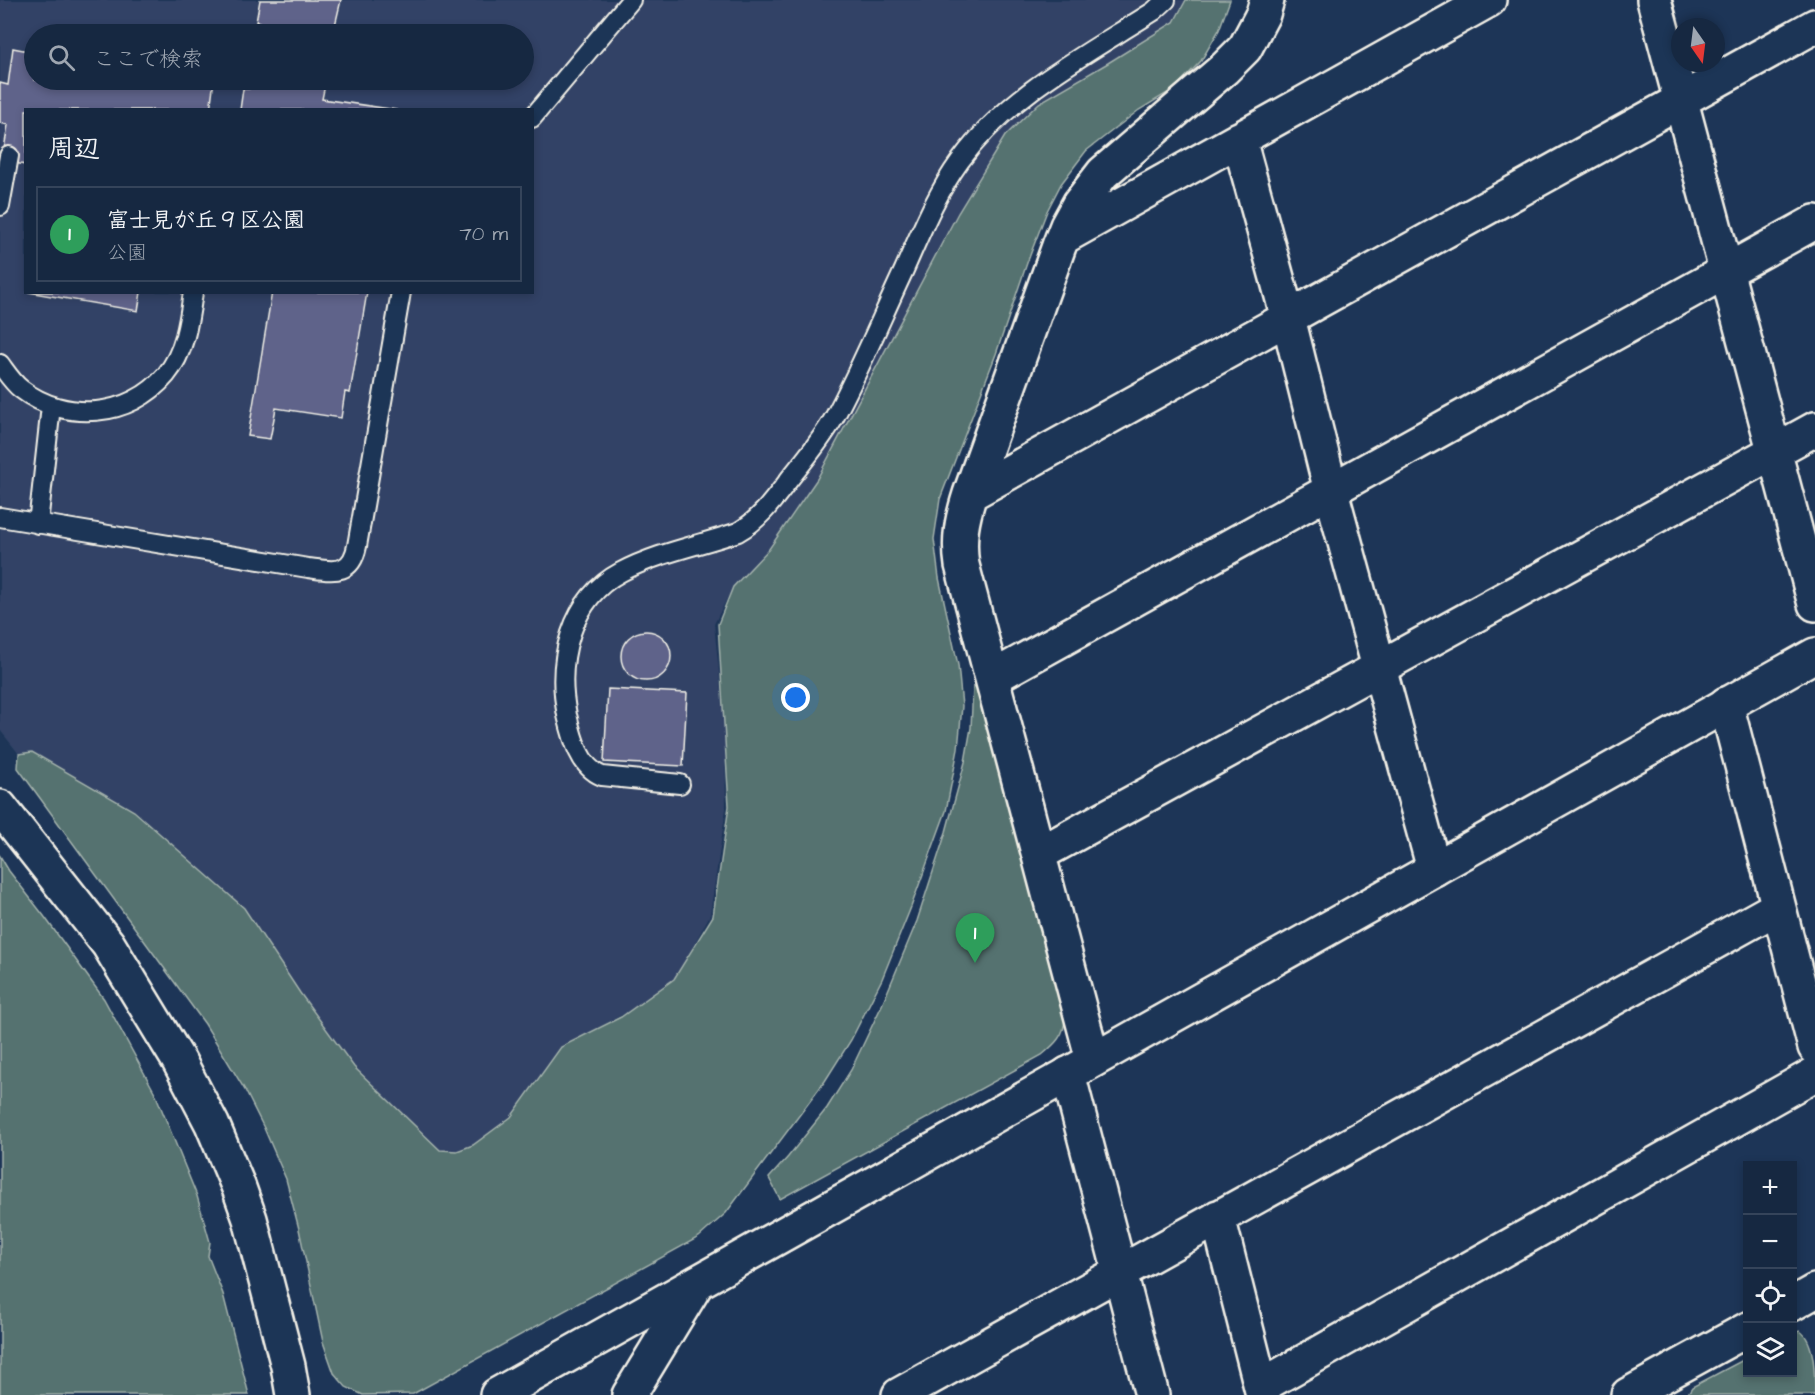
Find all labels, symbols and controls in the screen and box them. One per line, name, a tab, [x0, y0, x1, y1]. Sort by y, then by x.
north arrow	[1671, 18, 1725, 72]
search box	[24, 24, 534, 90]
icon: search	[45, 41, 78, 74]
text: ここで検索	[93, 44, 203, 75]
text: 周辺	[48, 131, 100, 167]
text: 富士見が丘９区公園	[107, 205, 305, 236]
text: 1	[68, 220, 71, 248]
text: 70 m	[460, 220, 508, 248]
text: 公園	[107, 239, 147, 267]
your location	[781, 683, 810, 712]
pin: 1	[956, 914, 994, 963]
map controls	[1743, 1161, 1797, 1377]
button: +	[1743, 1161, 1797, 1215]
button: −	[1743, 1215, 1797, 1269]
button: locate	[1743, 1269, 1797, 1323]
button: layers	[1743, 1323, 1797, 1377]

